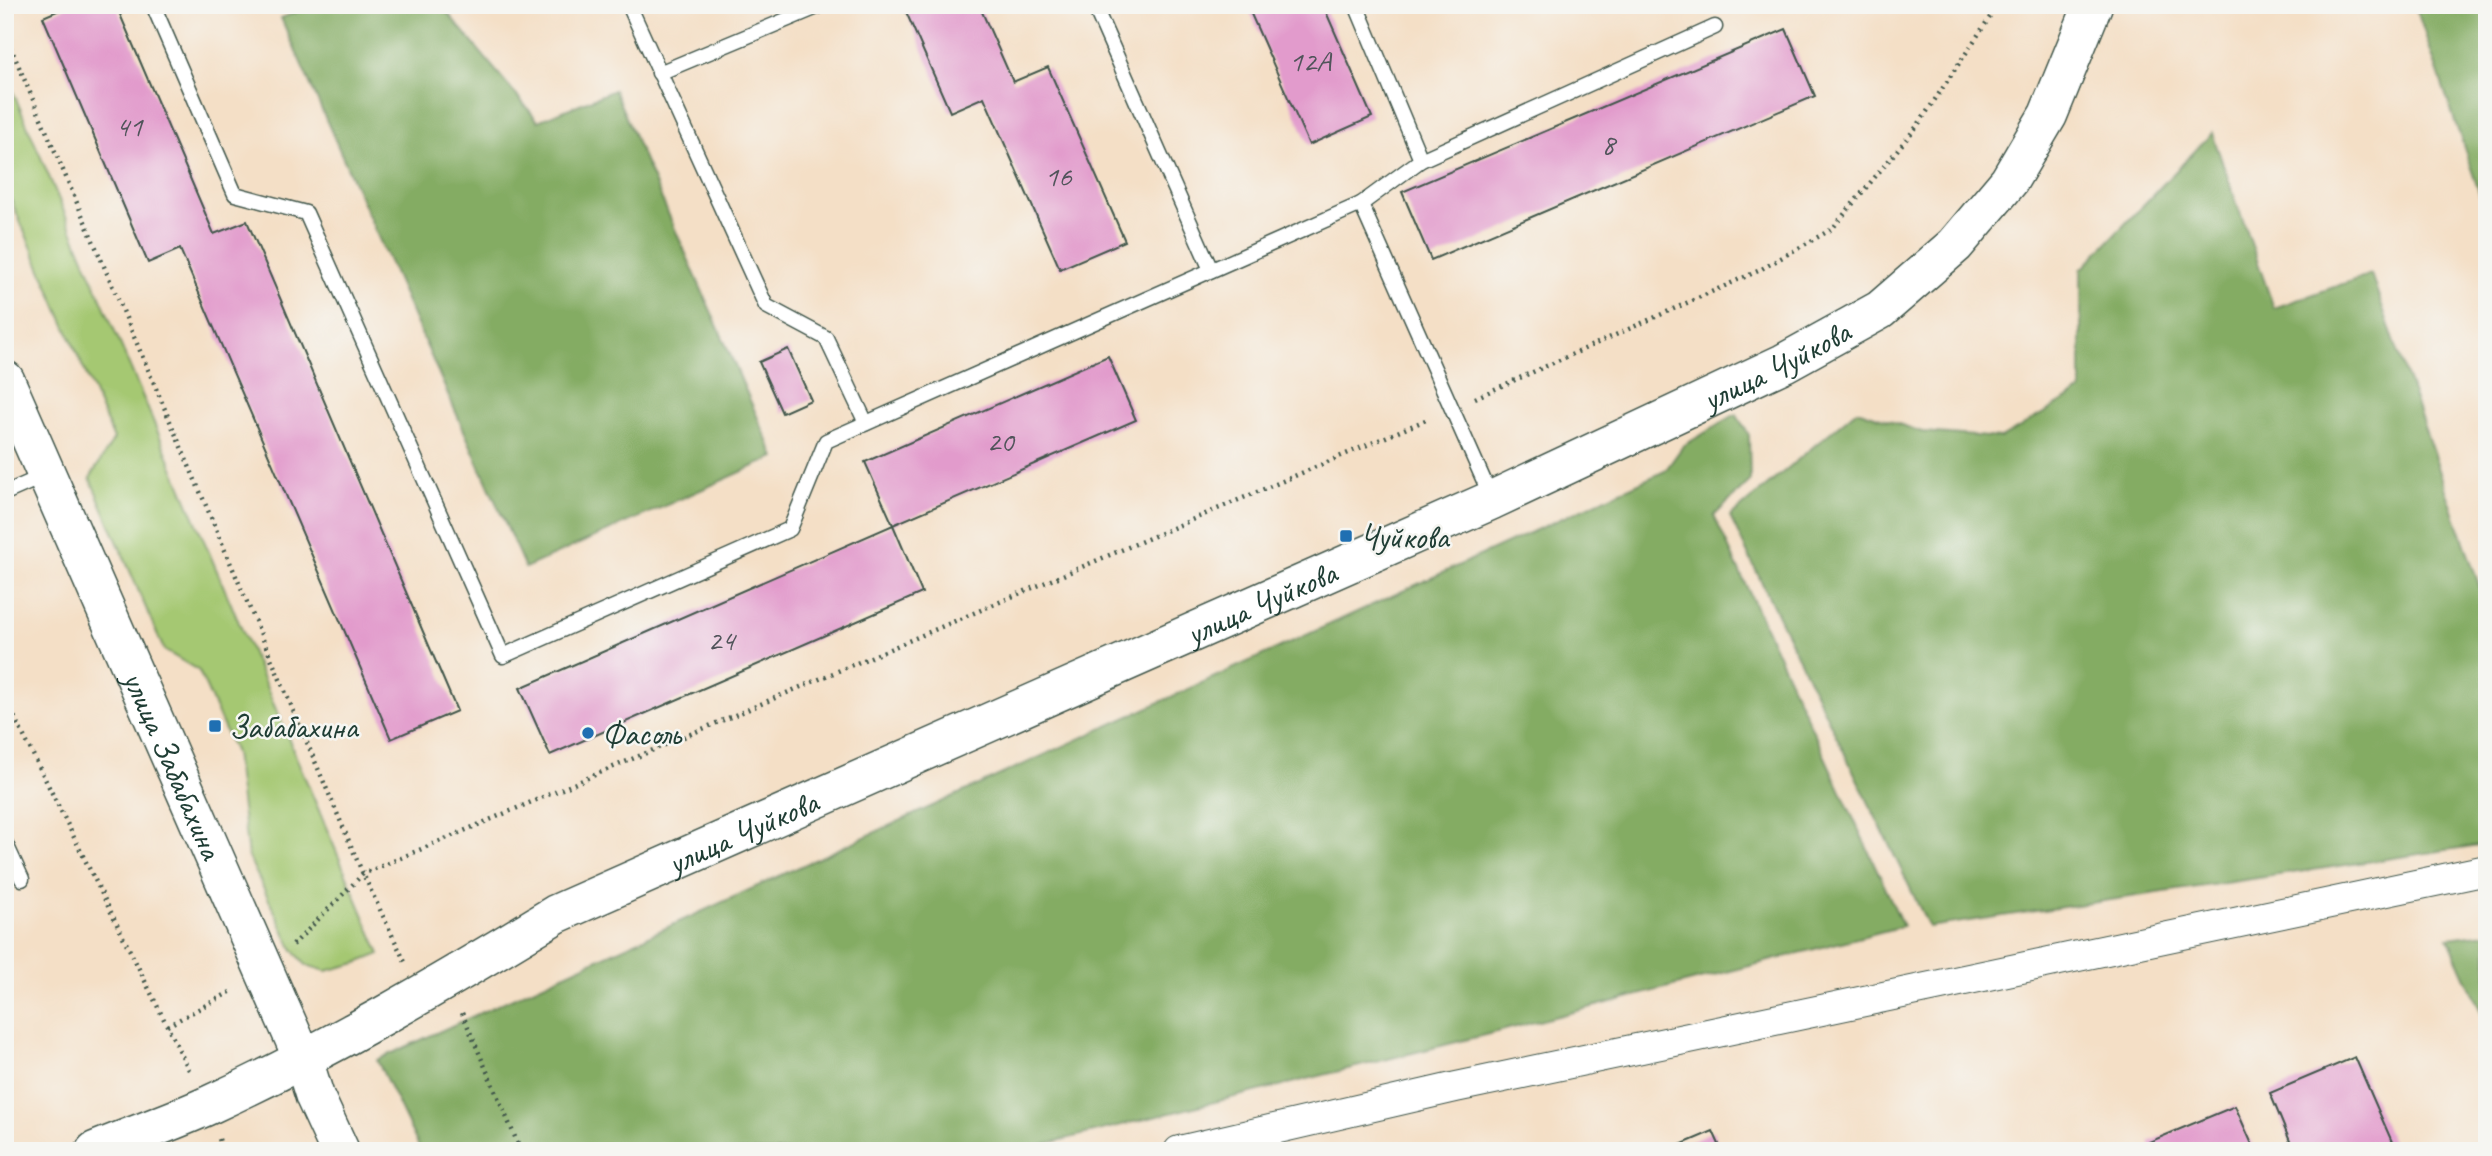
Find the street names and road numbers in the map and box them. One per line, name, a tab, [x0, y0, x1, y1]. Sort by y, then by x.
street label: улица Чуйкова	[1694, 310, 1859, 421]
street label: улица Чуйкова	[1178, 551, 1345, 656]
street label: улица Забабахина	[112, 663, 233, 867]
street label: улица Чуйкова	[659, 780, 826, 885]

